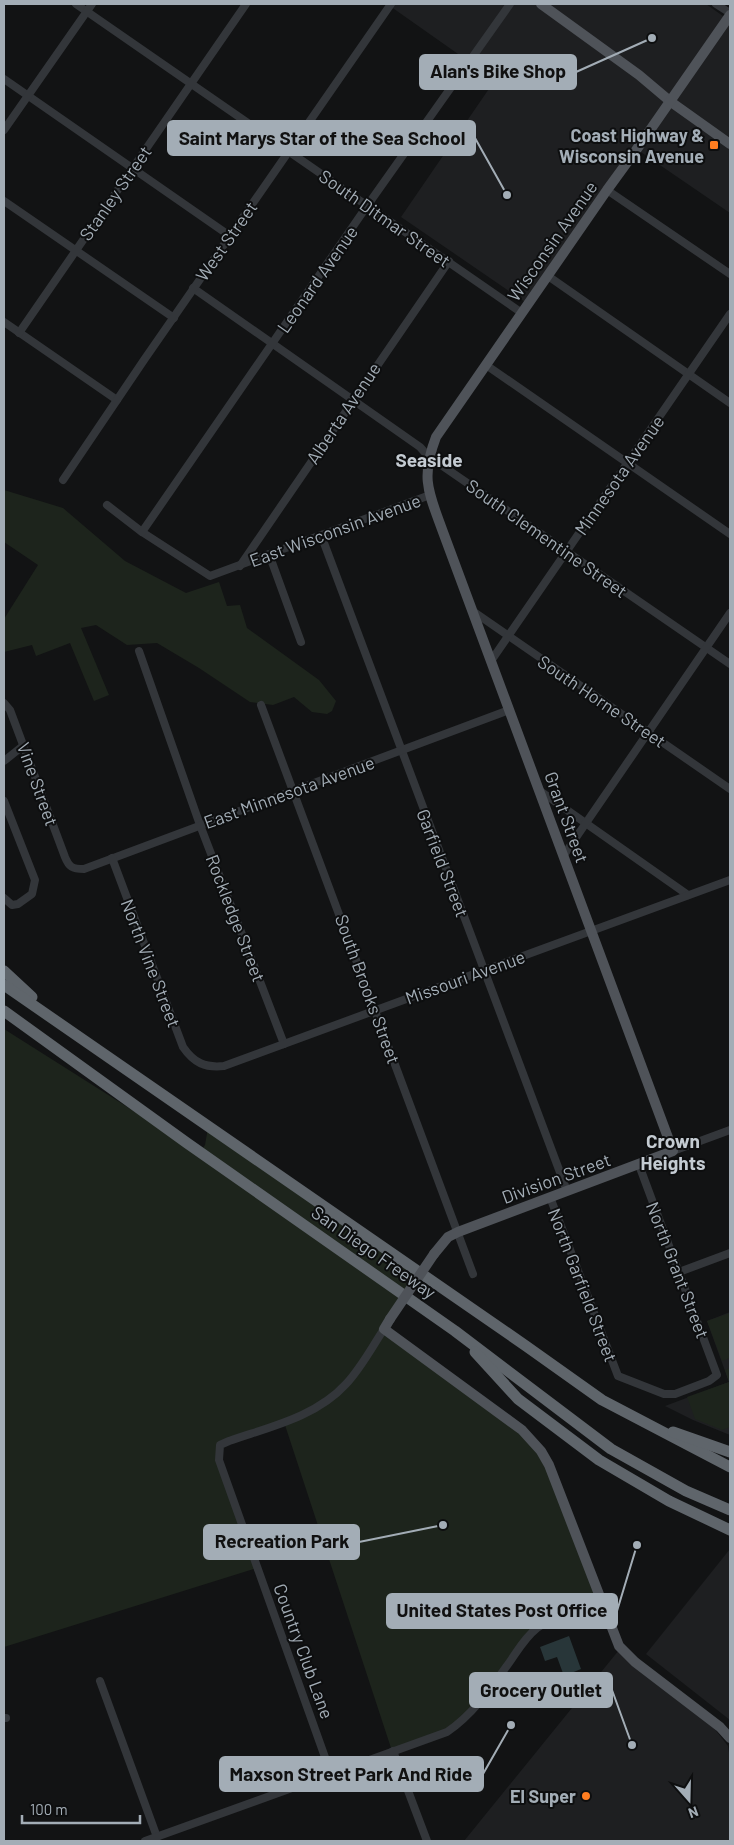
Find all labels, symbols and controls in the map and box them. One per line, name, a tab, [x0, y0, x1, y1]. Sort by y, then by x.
callout: Alan's Bike Shop	[420, 55, 576, 89]
text: Alan's Bike Shop	[430, 59, 566, 82]
callout: Saint Marys Star of the Sea School	[168, 121, 475, 155]
place label: Coast Highway & Wisconsin Avenue	[559, 124, 704, 167]
text: Saint Marys Star of the Sea School	[179, 126, 465, 149]
marker: Coast Highway & Wisconsin Avenue	[708, 139, 720, 151]
street label: Stanley Street	[74, 141, 156, 245]
street label: South Ditmar Street	[315, 164, 455, 272]
street label: Wisconsin Avenue	[502, 177, 602, 305]
street label: West Street	[191, 197, 261, 285]
street label: Leonard Avenue	[272, 221, 362, 337]
street label: Alberta Avenue	[301, 358, 385, 468]
street label: Minnesota Avenue	[570, 411, 668, 539]
district label: Seaside	[395, 448, 463, 471]
street label: South Clementine Street	[462, 474, 632, 602]
street label: East Wisconsin Avenue	[246, 489, 424, 571]
street label: South Horne Street	[534, 650, 670, 752]
street label: Vine Street	[13, 739, 63, 829]
street label: East Minnesota Avenue	[201, 751, 377, 833]
street label: Grant Street	[540, 768, 594, 866]
street label: Garfield Street	[412, 806, 474, 920]
street label: Rockledge Street	[202, 851, 270, 985]
street label: North Vine Street	[116, 896, 186, 1030]
street label: South Brooks Street	[331, 911, 405, 1067]
street label: Missouri Avenue	[402, 945, 528, 1009]
district label: Crown Heights	[641, 1129, 705, 1174]
street label: Division Street	[499, 1148, 613, 1208]
street label: North Grant Street	[642, 1199, 714, 1341]
street label: San Diego Freeway	[308, 1201, 440, 1303]
street label: North Garfield Street	[544, 1205, 622, 1365]
callout: Recreation Park	[204, 1525, 359, 1559]
text: Recreation Park	[215, 1529, 349, 1552]
street label: Country Club Lane	[269, 1580, 339, 1722]
callout: United States Post Office	[387, 1594, 617, 1628]
text: United States Post Office	[397, 1598, 607, 1621]
callout: Grocery Outlet	[470, 1673, 612, 1707]
text: Grocery Outlet	[480, 1678, 602, 1701]
callout: Maxson Street Park And Ride	[220, 1757, 483, 1791]
text: Maxson Street Park And Ride	[230, 1762, 472, 1785]
north arrow	[664, 1775, 714, 1825]
place label: El Super	[510, 1785, 576, 1807]
marker: El Super	[580, 1790, 592, 1802]
scale bar	[22, 1792, 140, 1824]
text: 100 m	[30, 1800, 68, 1818]
text: N	[686, 1803, 701, 1822]

